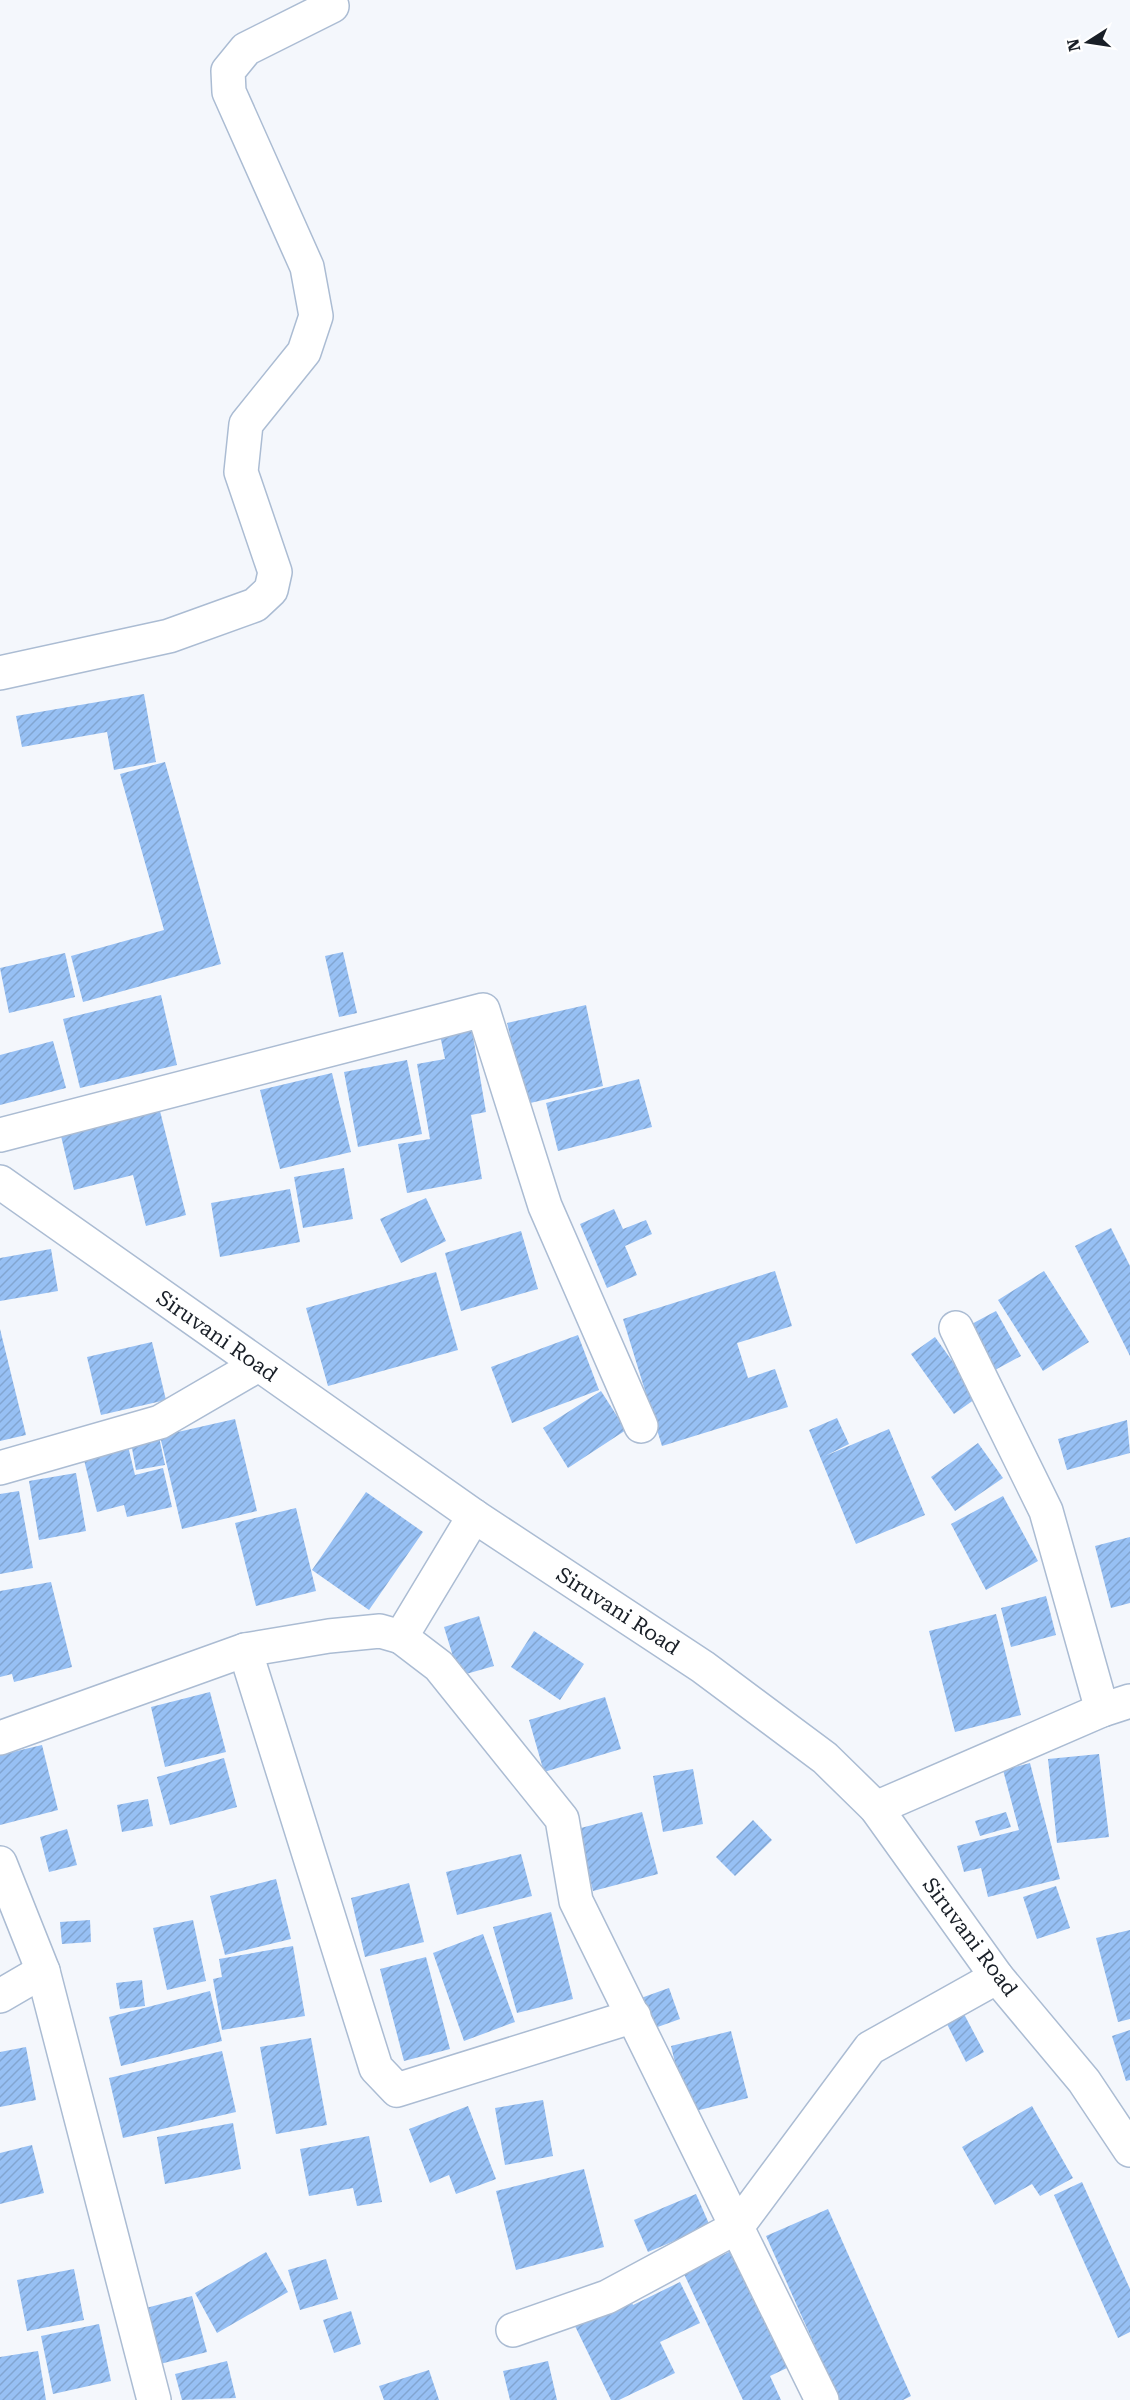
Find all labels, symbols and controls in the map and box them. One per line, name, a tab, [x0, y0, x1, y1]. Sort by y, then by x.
north arrow	[1058, 12, 1118, 72]
text: N	[1063, 37, 1084, 53]
street label: Siruvani Road	[152, 1286, 282, 1387]
street label: Siruvani Road	[552, 1562, 684, 1660]
street label: Siruvani Road	[918, 1873, 1023, 2001]

